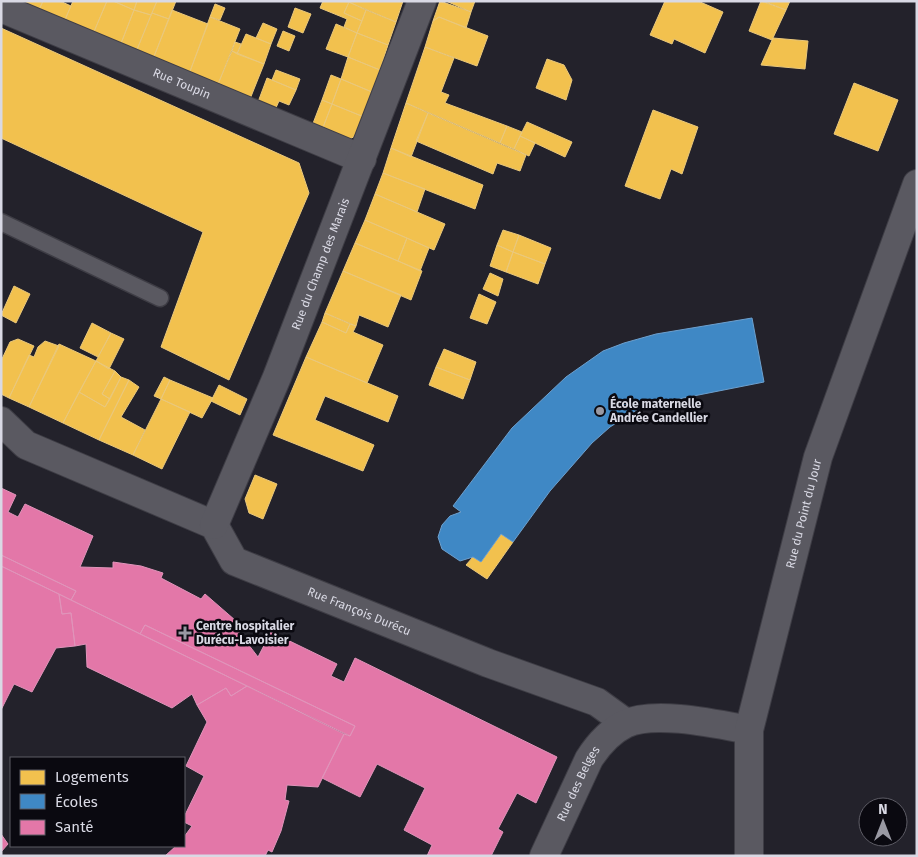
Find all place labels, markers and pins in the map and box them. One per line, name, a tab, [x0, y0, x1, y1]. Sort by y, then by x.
place label: École maternelle Andrée Candellier	[609, 395, 708, 425]
marker: École maternelle Andrée Candellier	[594, 405, 606, 417]
place label: Centre hospitalier Durécu-Lavoisier	[196, 619, 295, 647]
marker: Centre hospitalier Durécu-Lavoisier	[178, 626, 192, 640]

